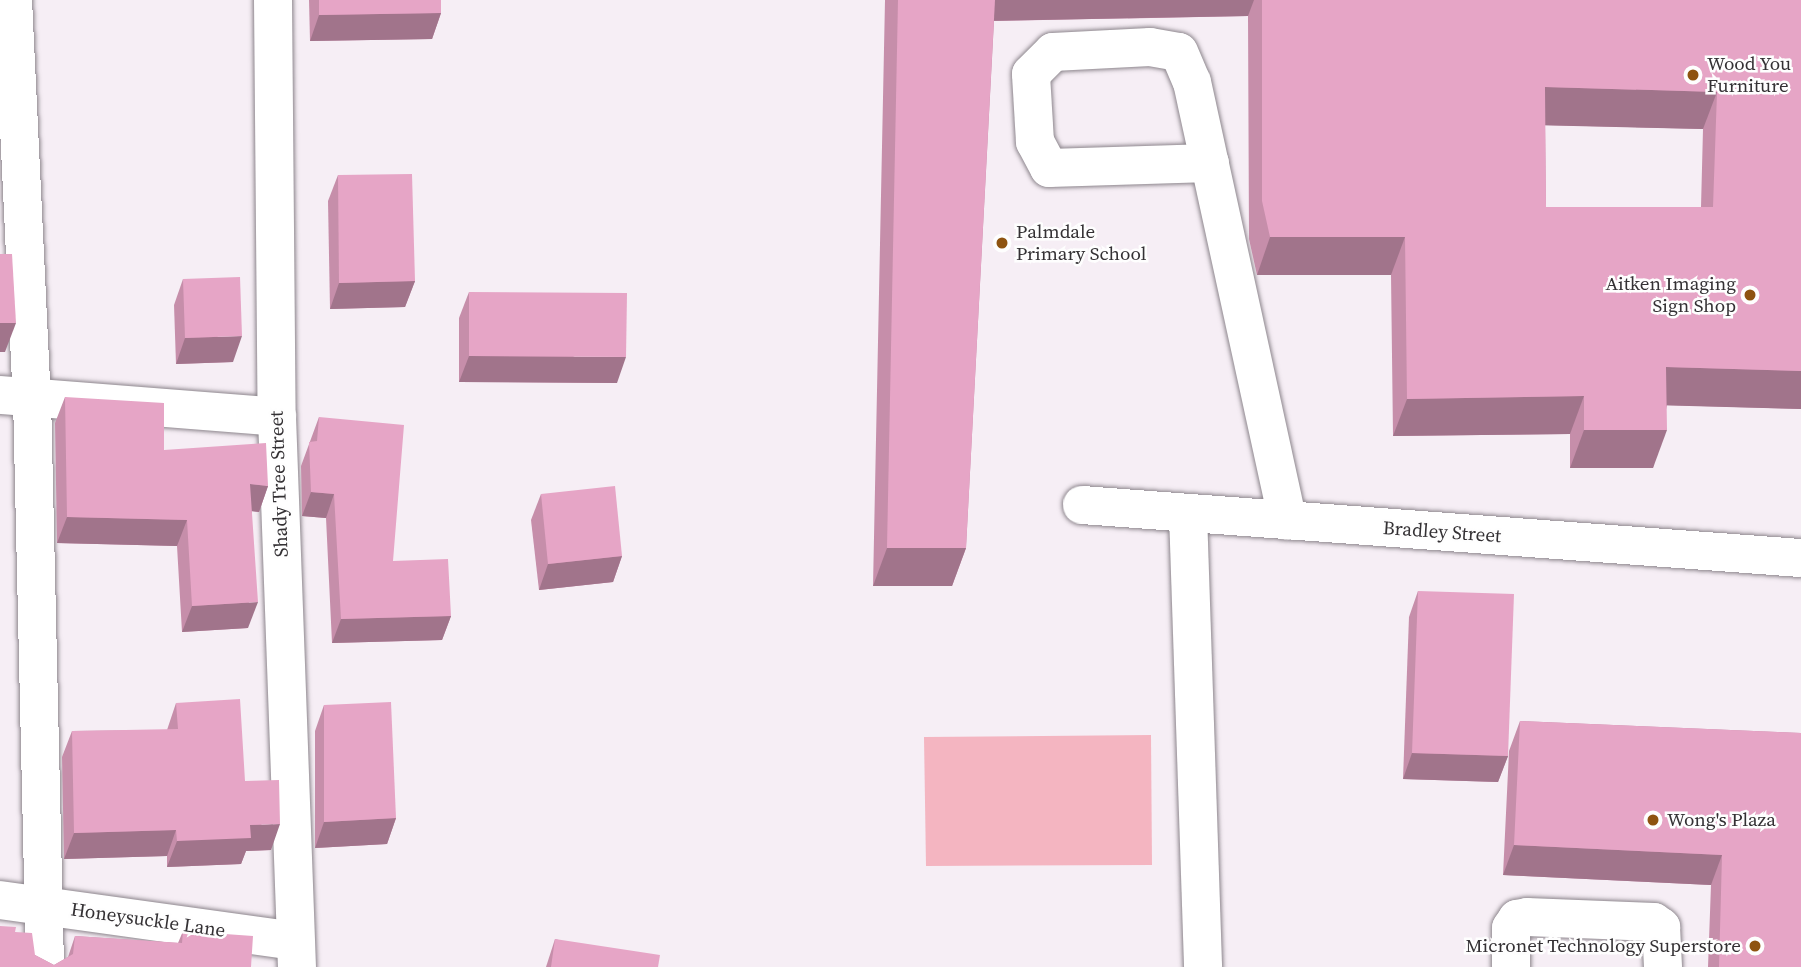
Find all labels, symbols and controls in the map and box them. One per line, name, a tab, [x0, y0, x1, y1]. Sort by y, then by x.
place label: Wood You Furniture	[1707, 53, 1792, 97]
marker: Wood You Furniture	[1685, 67, 1701, 83]
place label: Palmdale Primary School	[1016, 221, 1146, 265]
marker: Palmdale Primary School	[994, 235, 1010, 251]
place label: Aitken Imaging Sign Shop	[1605, 273, 1736, 317]
marker: Aitken Imaging Sign Shop	[1742, 287, 1758, 303]
street label: Shady Tree Street	[265, 410, 293, 558]
street label: Bradley Street	[1382, 516, 1502, 548]
place label: Wong's Plaza	[1667, 809, 1776, 831]
marker: Wong's Plaza	[1645, 812, 1661, 828]
street label: Honeysuckle Lane	[69, 898, 227, 942]
place label: Micronet Technology Superstore	[1465, 935, 1741, 957]
marker: Micronet Technology Superstore	[1747, 938, 1763, 954]

